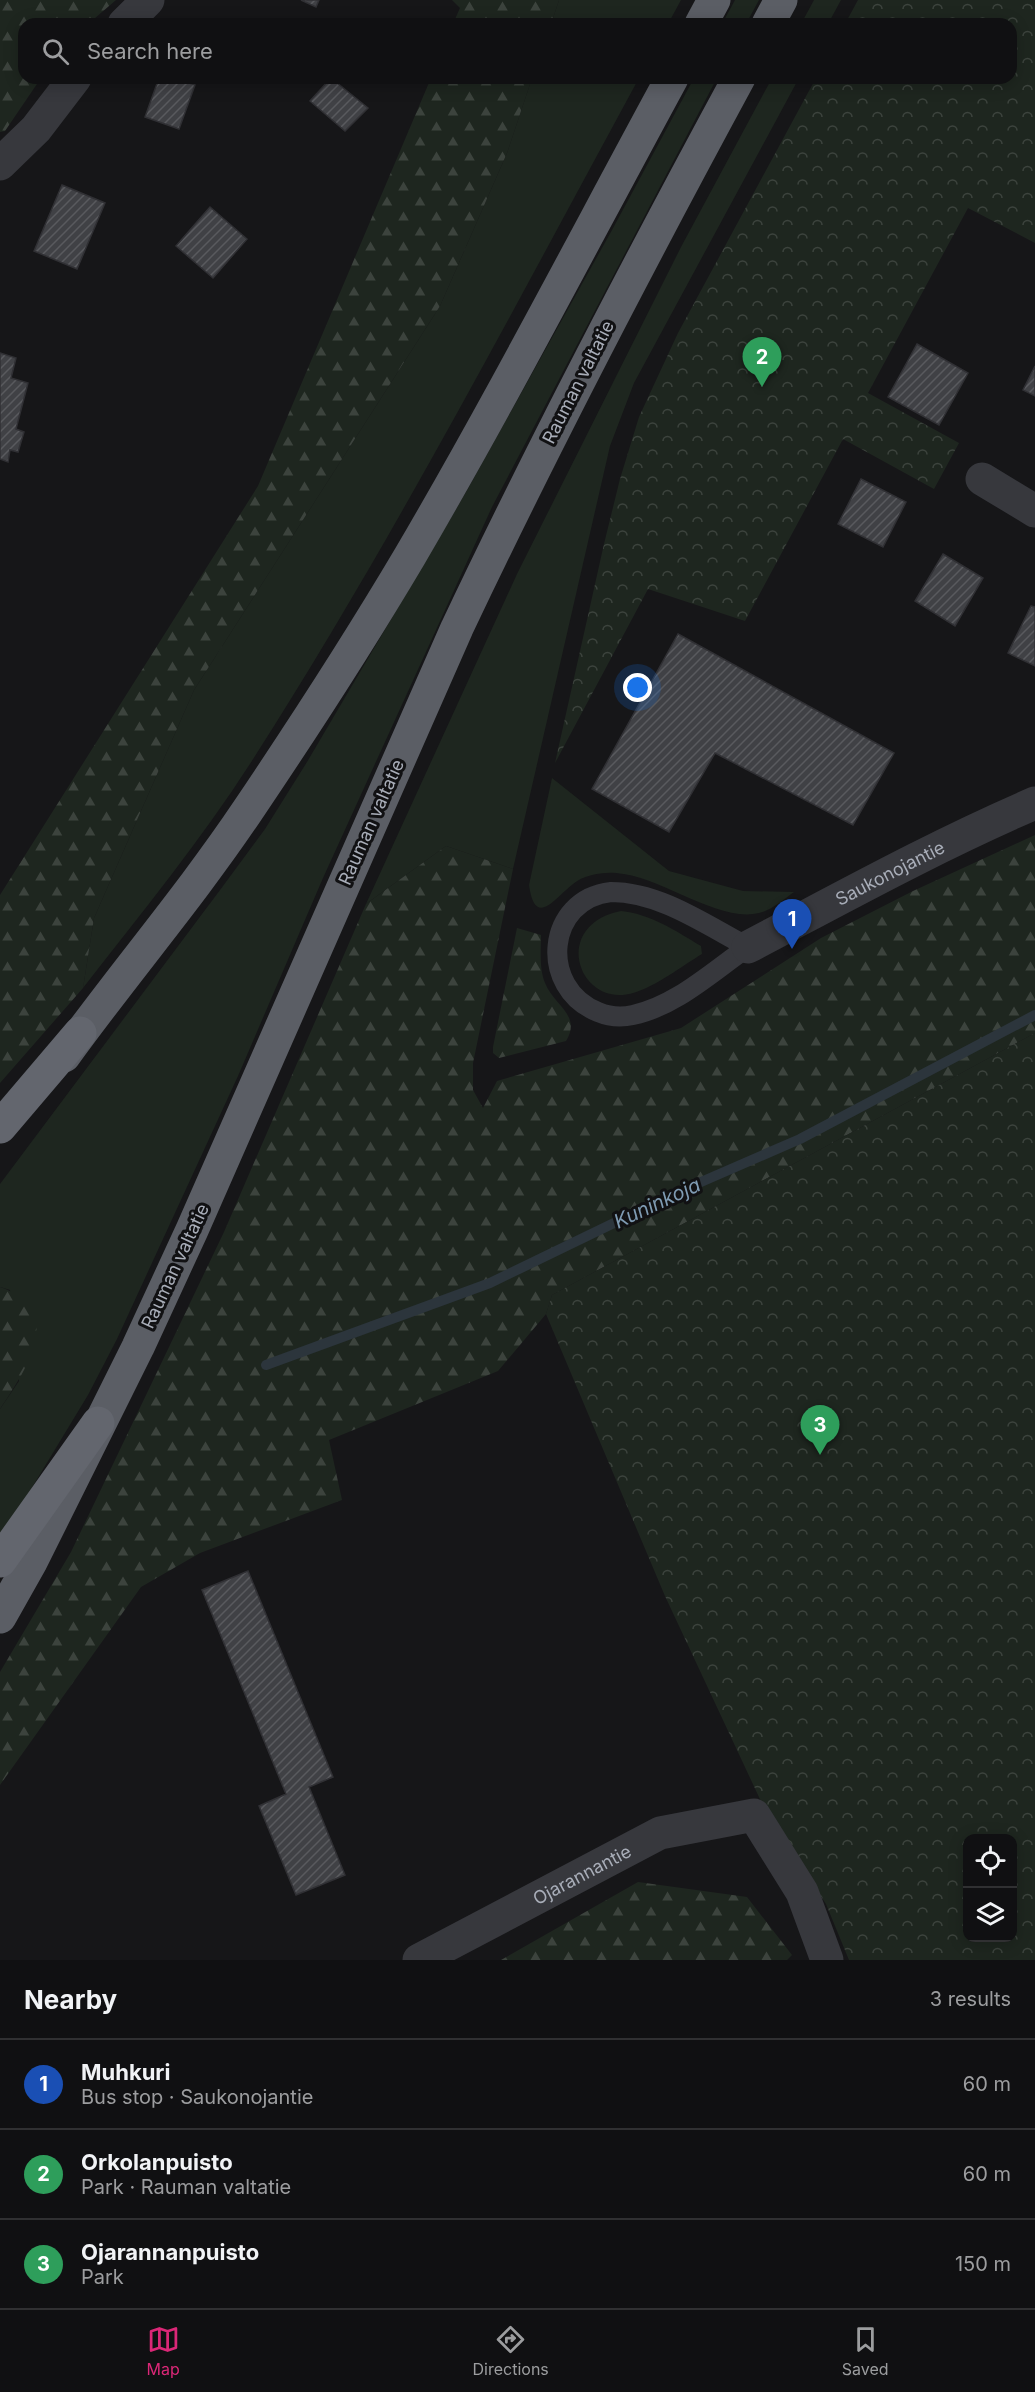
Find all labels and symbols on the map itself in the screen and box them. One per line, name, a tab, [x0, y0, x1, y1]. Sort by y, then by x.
street label: Rauman valtatie	[538, 317, 618, 447]
pin: 2	[742, 338, 782, 387]
your location	[623, 673, 652, 702]
street label: Rauman valtatie	[334, 756, 408, 888]
street label: Saukonojantie	[832, 836, 948, 909]
pin: 1	[772, 900, 812, 949]
water label: Kuninkoja	[610, 1173, 704, 1233]
street label: Rauman valtatie	[137, 1200, 213, 1332]
pin: 3	[800, 1406, 840, 1455]
street label: Ojarannantie	[529, 1840, 634, 1909]

